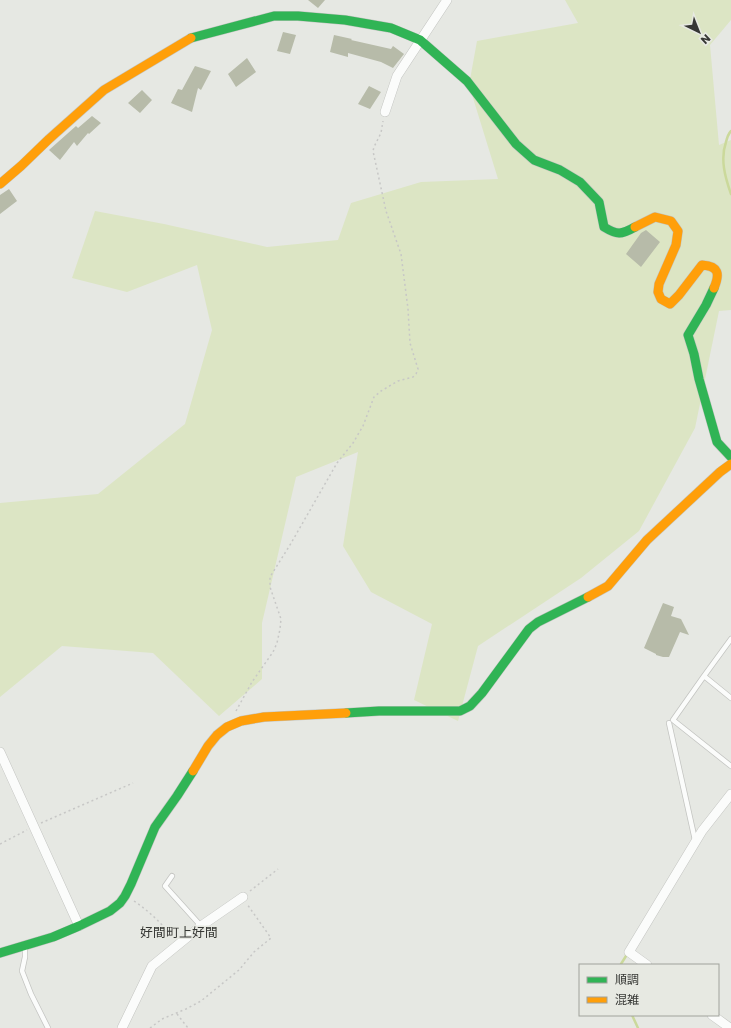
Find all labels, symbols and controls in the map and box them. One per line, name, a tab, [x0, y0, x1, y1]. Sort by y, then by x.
north arrow	[679, 12, 719, 52]
text: N	[697, 31, 714, 48]
district label: 好間町上好間	[140, 923, 218, 942]
legend	[579, 964, 719, 1016]
text: 順調	[615, 971, 639, 988]
text: 混雑	[615, 991, 639, 1008]

